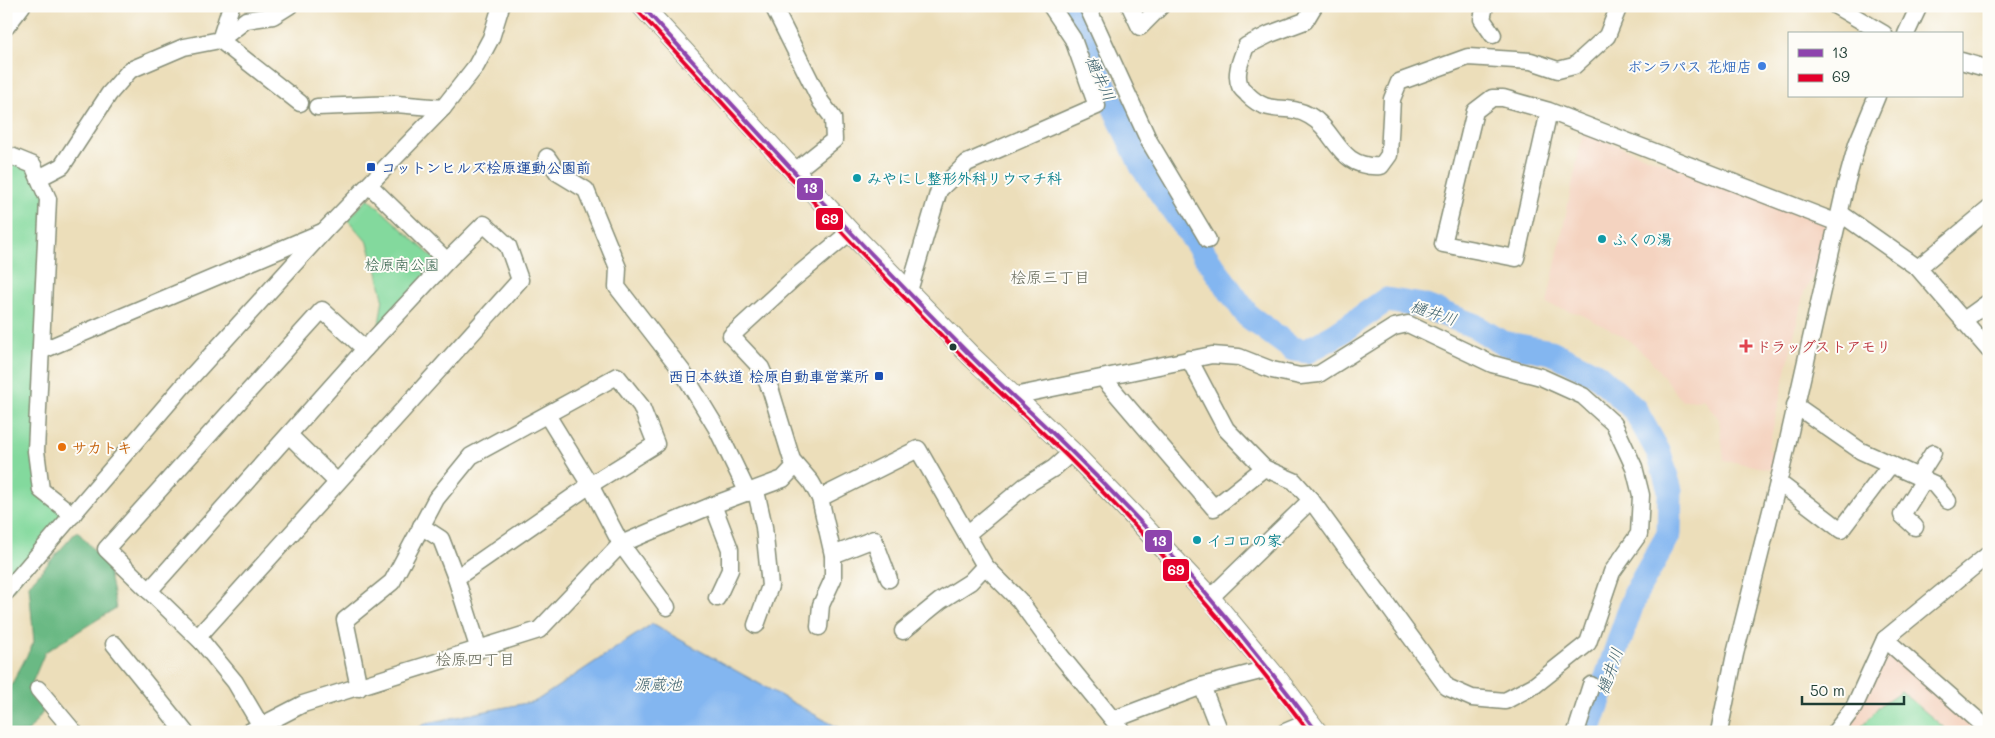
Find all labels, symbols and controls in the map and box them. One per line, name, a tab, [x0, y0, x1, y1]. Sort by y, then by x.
legend	[1788, 32, 1962, 98]
text: 13	[1832, 42, 1848, 62]
water label: 樋井川	[1081, 52, 1121, 104]
place label: ボンラパス 花畑店	[1627, 56, 1752, 76]
marker: ボンラパス 花畑店	[1756, 60, 1768, 72]
text: 69	[1832, 66, 1850, 86]
place label: コットンヒルズ桧原運動公園前	[381, 157, 591, 177]
marker: コットンヒルズ桧原運動公園前	[365, 161, 377, 173]
place label: みやにし整形外科リウマチ科	[867, 168, 1062, 188]
marker: みやにし整形外科リウマチ科	[851, 172, 863, 184]
line badge: 13	[796, 177, 824, 201]
text: 13	[803, 178, 817, 197]
line badge: 69	[815, 207, 844, 231]
text: 69	[822, 209, 839, 228]
place label: ふくの湯	[1612, 229, 1672, 249]
marker: ふくの湯	[1596, 233, 1608, 245]
park label: 桧原南公園	[364, 254, 440, 274]
district label: 桧原三丁目	[1010, 266, 1090, 287]
water label: 樋井川	[1408, 295, 1460, 329]
place label: ドラッグストアモリ	[1756, 336, 1891, 356]
marker: ドラッグストアモリ	[1740, 340, 1752, 352]
unlabelled marker	[948, 342, 958, 352]
place label: 西日本鉄道 桧原自動車営業所	[669, 366, 869, 386]
marker: 西日本鉄道 桧原自動車営業所	[873, 370, 885, 382]
place label: サカトキ	[72, 437, 132, 457]
marker: サカトキ	[56, 441, 68, 453]
line badge: 13	[1144, 529, 1173, 553]
place label: イコロの家	[1207, 530, 1282, 550]
text: 13	[1152, 531, 1166, 550]
marker: イコロの家	[1191, 534, 1203, 546]
line badge: 69	[1162, 558, 1190, 582]
text: 69	[1168, 560, 1185, 579]
water label: 樋井川	[1591, 645, 1627, 697]
district label: 桧原四丁目	[435, 648, 515, 669]
water label: 源蔵池	[634, 673, 683, 694]
scale bar	[1802, 673, 1905, 705]
text: 50 m	[1810, 680, 1845, 700]

